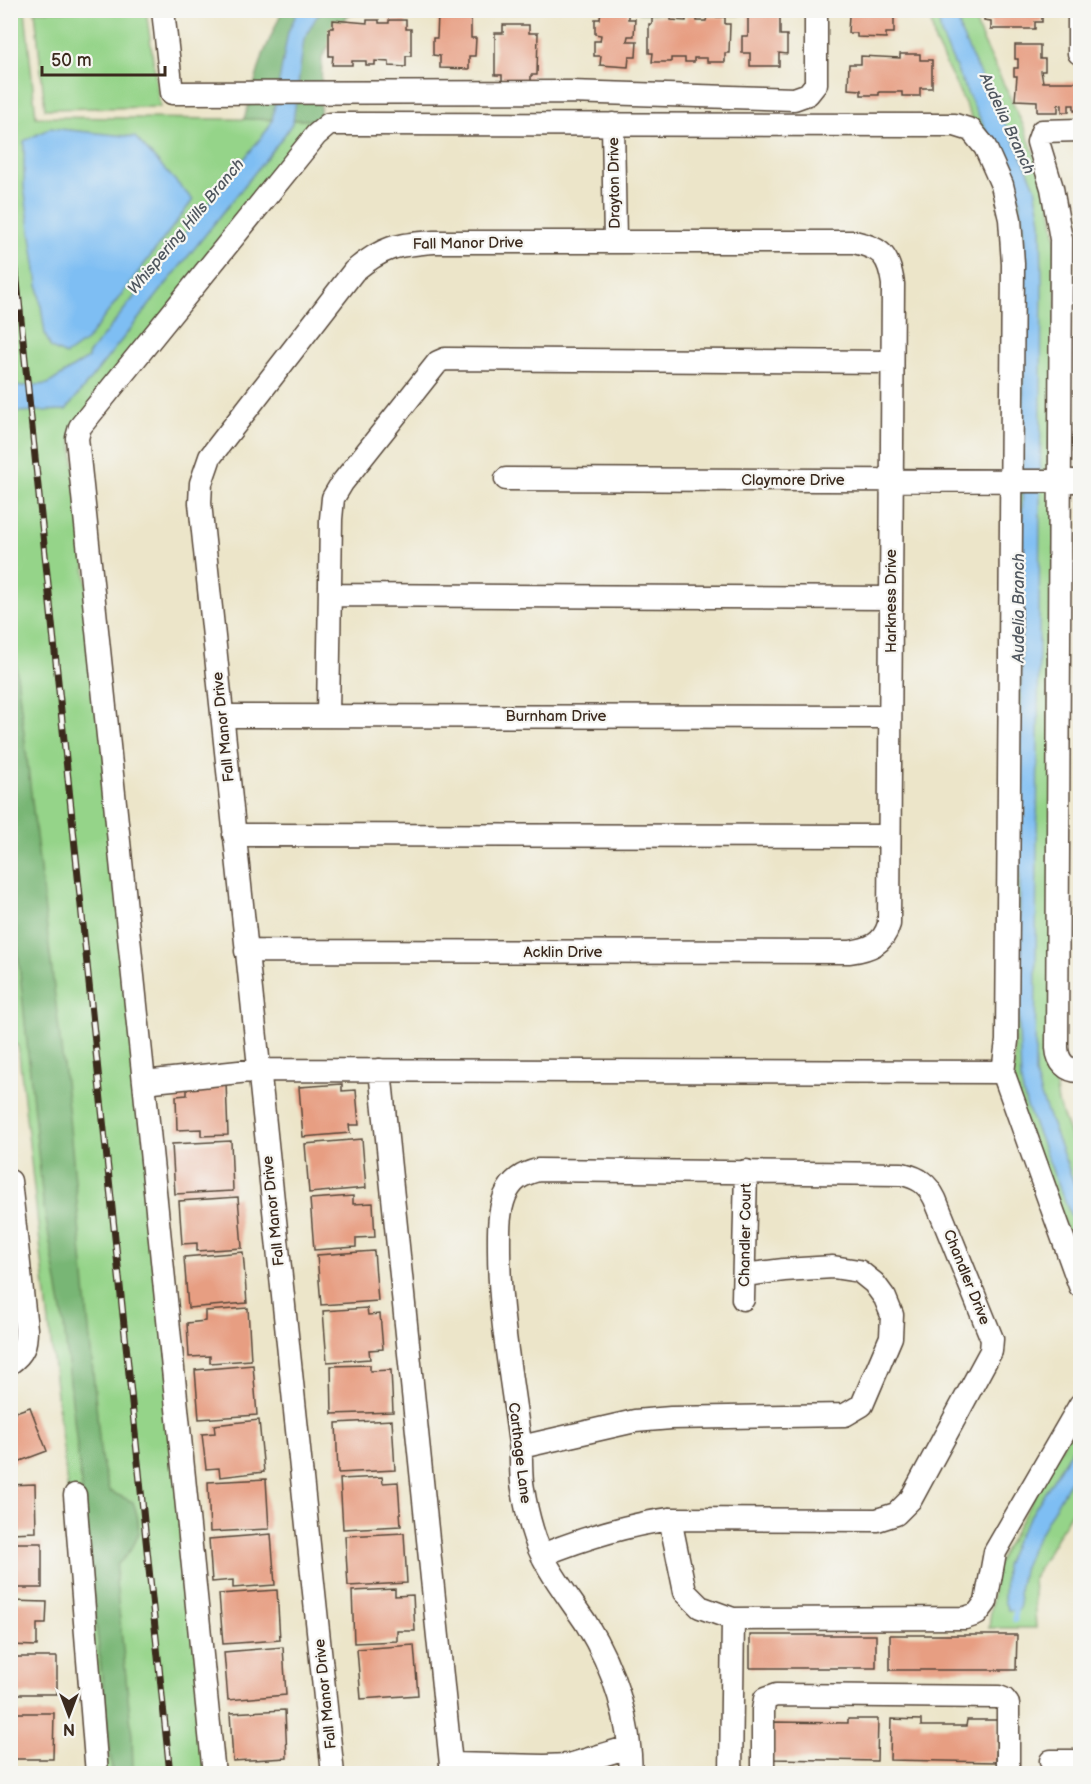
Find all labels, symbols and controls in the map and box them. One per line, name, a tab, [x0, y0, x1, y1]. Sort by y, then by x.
scale bar	[42, 39, 165, 77]
text: 50 m	[51, 50, 92, 71]
water label: Audelia Branch	[975, 69, 1038, 177]
street label: Drayton Drive	[604, 137, 625, 229]
water label: Whispering Hills Branch	[124, 155, 249, 299]
street label: Fall Manor Drive	[412, 233, 524, 254]
street label: Claymore Drive	[741, 471, 845, 490]
street label: Harkness Drive	[882, 549, 901, 653]
water label: Audelia Branch	[1010, 553, 1029, 664]
street label: Fall Manor Drive	[208, 671, 239, 783]
street label: Burnham Drive	[505, 707, 607, 726]
street label: Acklin Drive	[524, 943, 603, 962]
street label: Fall Manor Drive	[258, 1155, 289, 1267]
street label: Chandler Court	[735, 1183, 756, 1287]
street label: Chandler Drive	[939, 1227, 994, 1328]
street label: Carthage Lane	[504, 1401, 535, 1505]
street label: Fall Manor Drive	[310, 1638, 341, 1750]
north arrow	[39, 1685, 99, 1745]
text: N	[63, 1719, 75, 1738]

